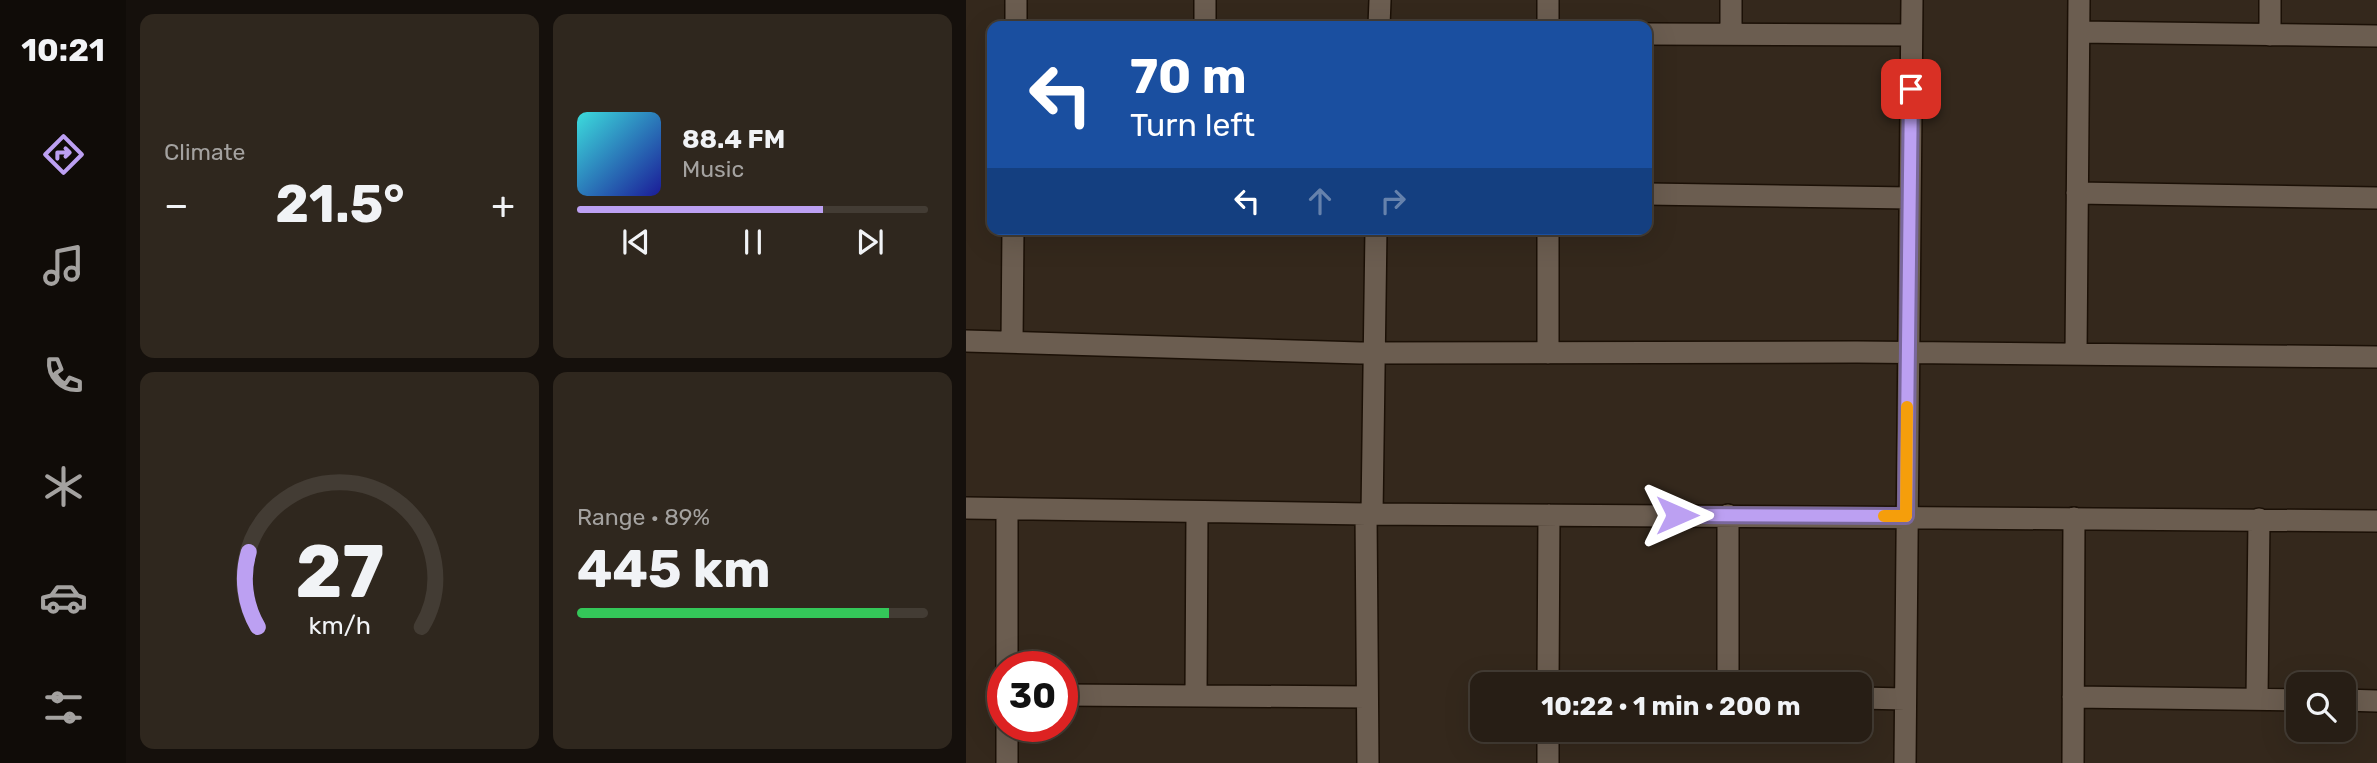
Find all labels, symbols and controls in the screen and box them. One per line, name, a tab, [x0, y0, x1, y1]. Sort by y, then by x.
text: 10:21	[21, 31, 105, 69]
text: 70 m	[1130, 47, 1247, 105]
icon: left	[1015, 49, 1106, 140]
pin	[1881, 59, 1941, 119]
icon: arrive	[1892, 70, 1930, 108]
text: Turn left	[1130, 106, 1255, 144]
text: 88.4 FM	[682, 124, 785, 155]
icon: directions	[39, 130, 88, 179]
text: Climate	[164, 138, 245, 166]
text: Music	[682, 155, 744, 183]
text: 21.5°	[275, 173, 405, 235]
text: −	[164, 182, 189, 228]
text: +	[491, 182, 515, 228]
icon: left	[1228, 182, 1266, 220]
icon: ahead	[1301, 182, 1339, 220]
icon: right	[1374, 182, 1412, 220]
icon: previous	[617, 223, 655, 261]
icon: pause	[734, 223, 772, 261]
icon: next	[851, 223, 889, 261]
icon: music	[39, 241, 88, 290]
icon: phone	[39, 351, 88, 400]
icon: climate	[39, 462, 88, 511]
position arrow	[1640, 478, 1714, 552]
text: Range · 89%	[577, 503, 710, 531]
text: 27	[295, 529, 384, 615]
text: 445 km	[577, 538, 771, 600]
icon: car	[39, 573, 88, 622]
text: km/h	[308, 610, 371, 639]
speed limit sign: 30	[987, 651, 1078, 742]
map controls	[2286, 672, 2356, 742]
button: search	[2286, 672, 2356, 742]
icon: filters	[39, 683, 88, 732]
text: 10:22 · 1 min · 200 m	[1541, 691, 1801, 722]

